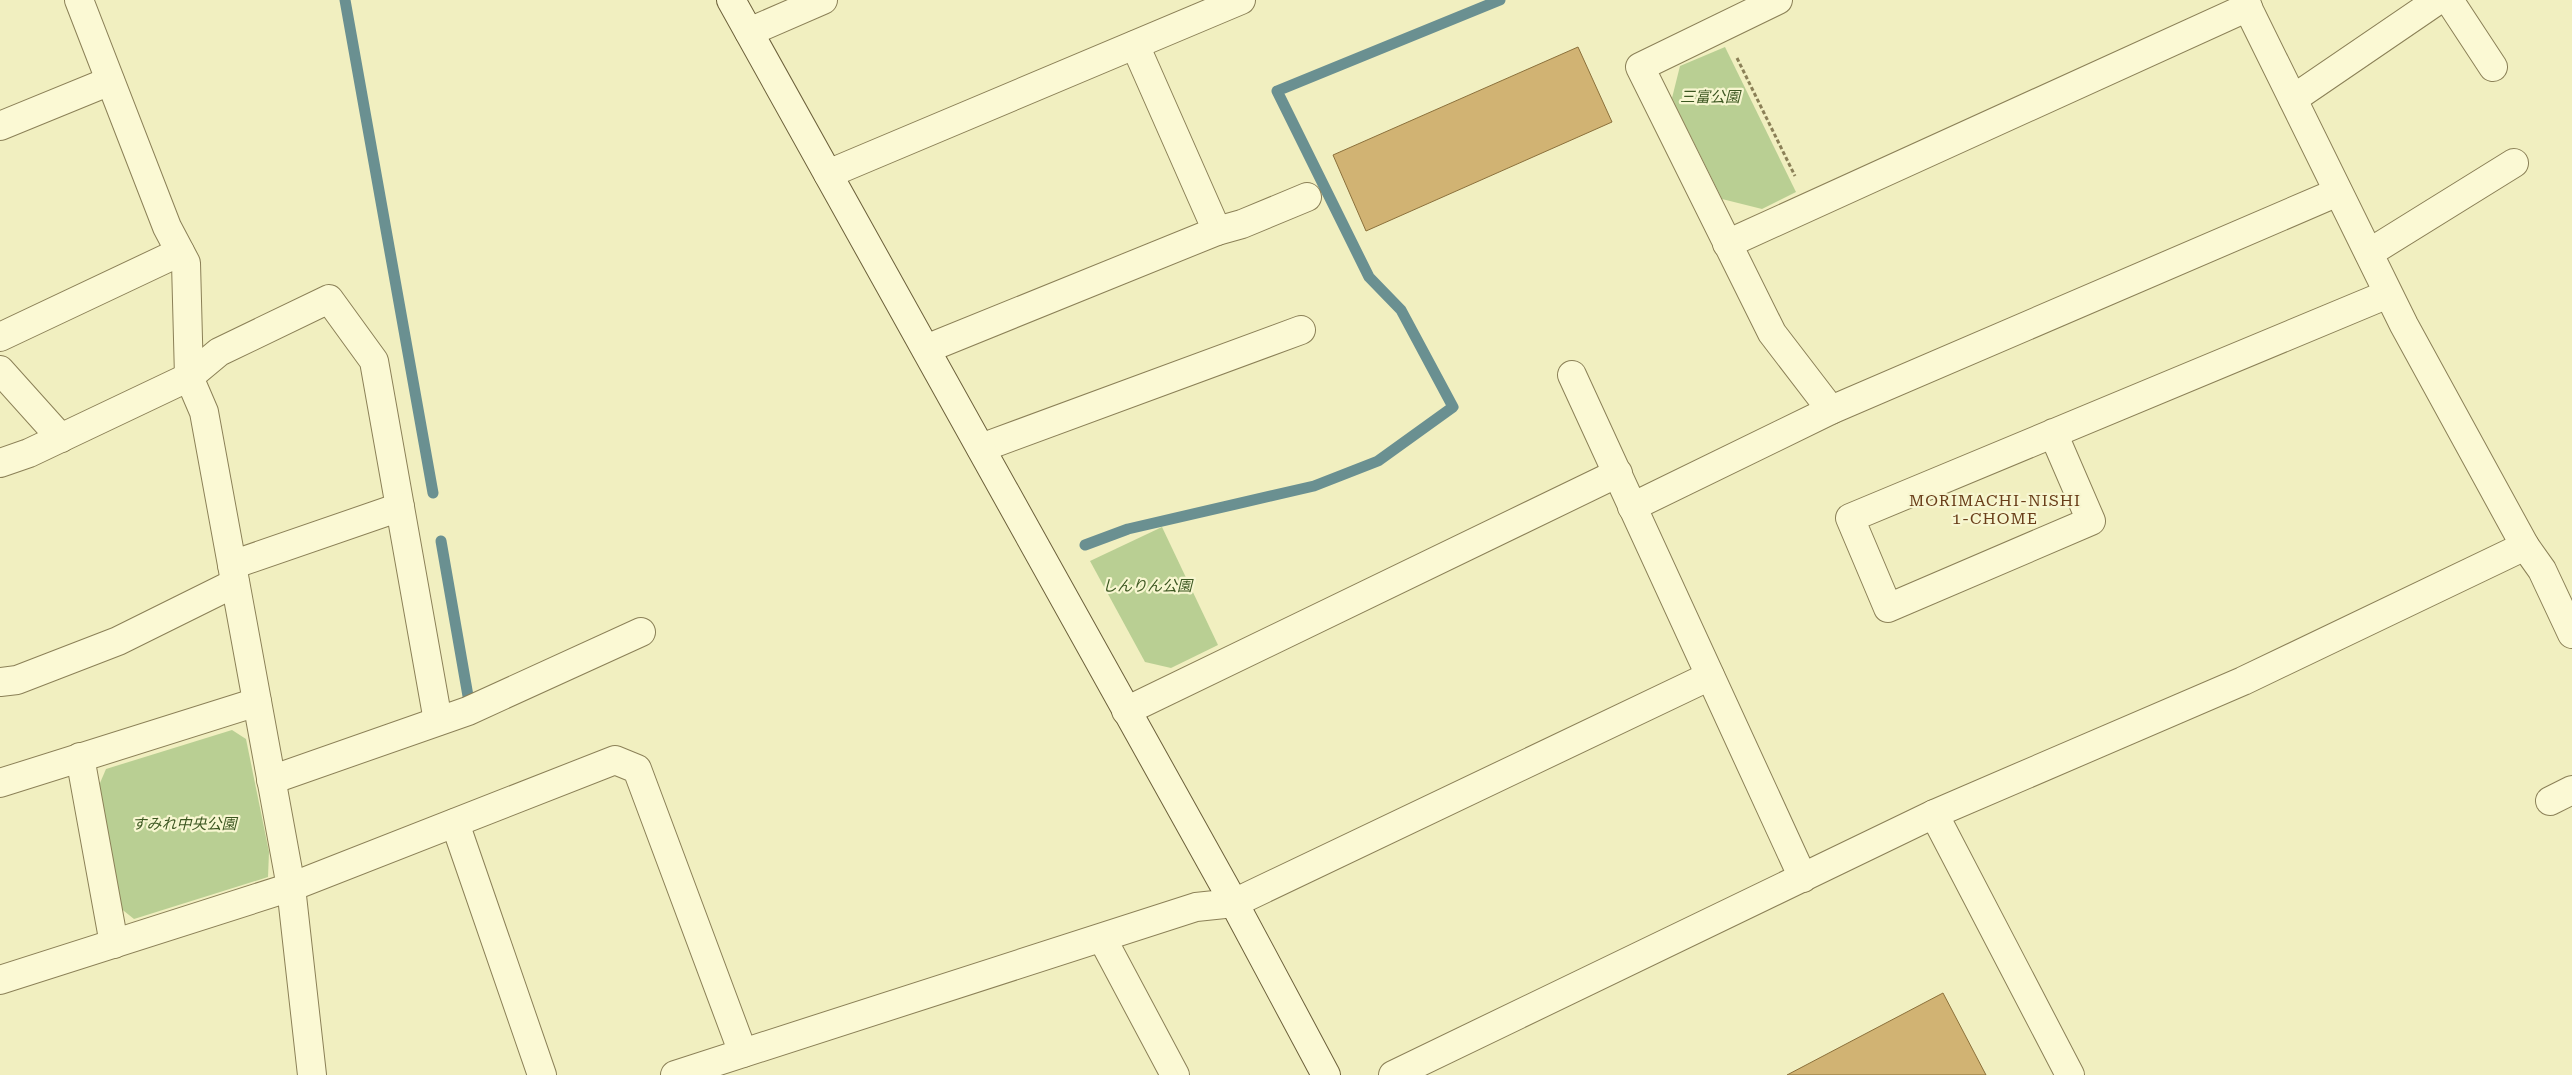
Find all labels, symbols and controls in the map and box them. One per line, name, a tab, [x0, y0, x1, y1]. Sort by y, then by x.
park label: 三富公園	[1680, 88, 1742, 106]
district label: MORIMACHI-NISHI 1-CHOME	[1909, 491, 2081, 528]
park label: しんりん公園	[1102, 577, 1194, 595]
park label: すみれ中央公園	[131, 815, 238, 833]

